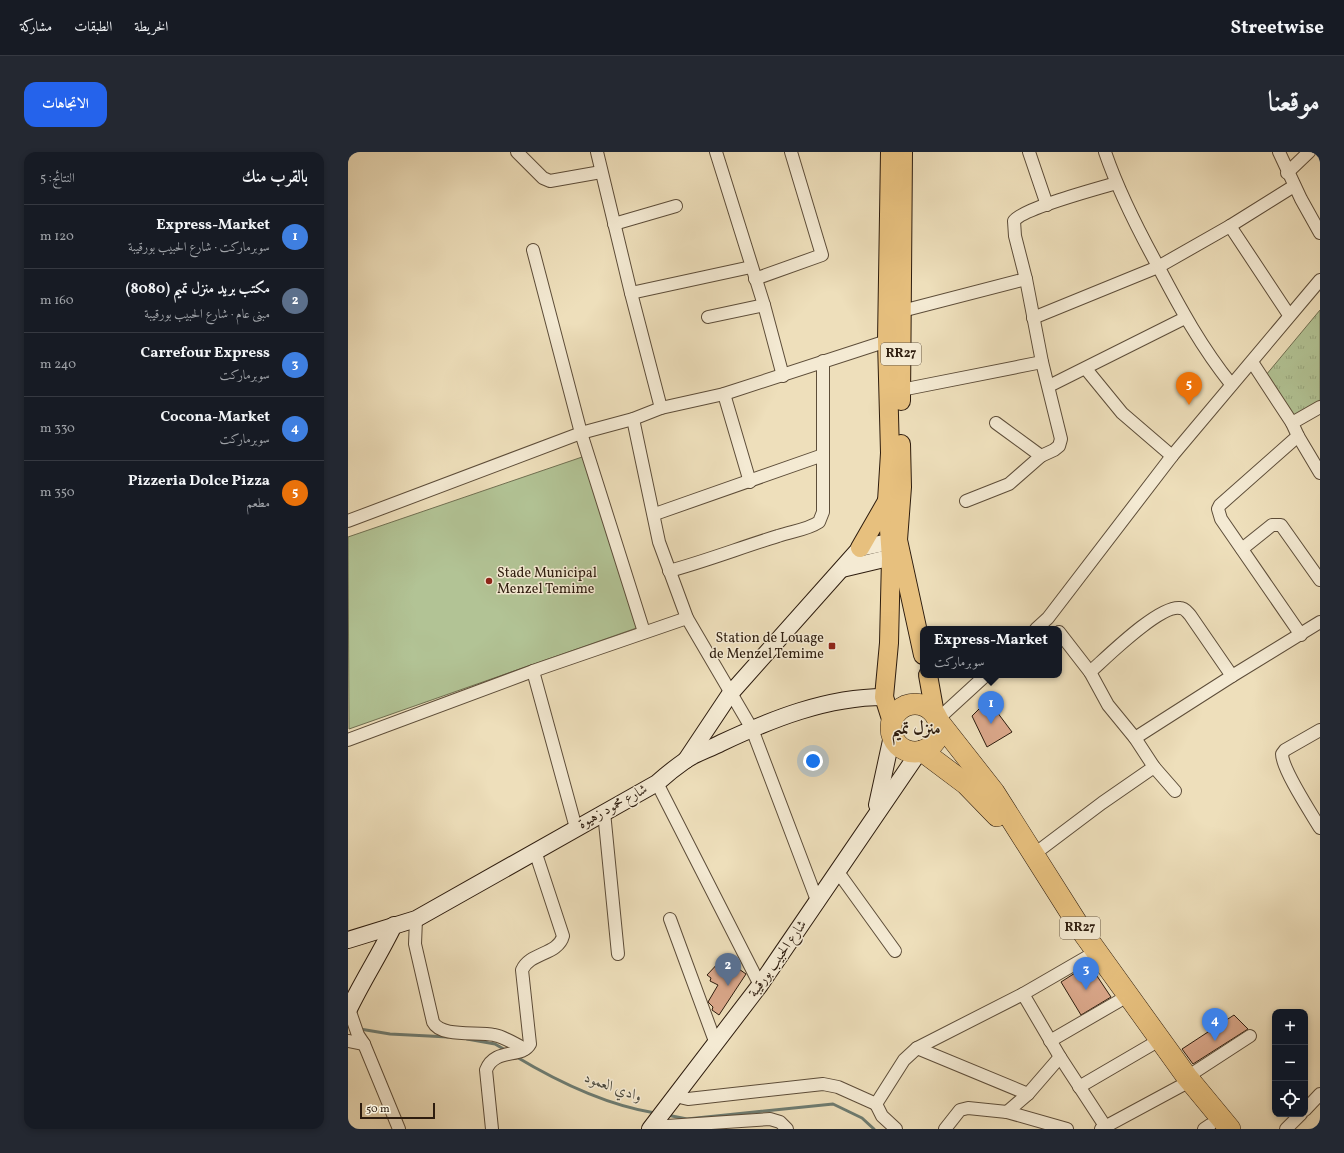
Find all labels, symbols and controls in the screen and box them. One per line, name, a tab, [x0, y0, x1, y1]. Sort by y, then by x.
text: Streetwise	[1231, 15, 1324, 41]
text: مشاركة	[20, 18, 52, 37]
text: الطبقات	[74, 18, 112, 37]
text: الخريطة	[134, 18, 168, 37]
button: الاتجاهات	[24, 82, 107, 127]
text: موقعنا	[1268, 84, 1320, 123]
text: بالقرب منك	[242, 166, 308, 189]
text: النتائج: 5	[40, 170, 75, 188]
text: Express-Market	[156, 215, 270, 236]
text: 120 m	[40, 228, 74, 246]
text: 1	[292, 228, 298, 246]
text: سوبرماركت · شارع الحبيب بورقيبة	[128, 239, 270, 257]
text: مكتب بريد منزل تميم (8080)	[126, 279, 270, 300]
text: 160 m	[40, 292, 74, 310]
text: 2	[292, 292, 298, 310]
text: مبنى عام · شارع الحبيب بورقيبة	[144, 306, 270, 324]
text: Carrefour Express	[141, 343, 270, 364]
road number: RR27	[881, 343, 921, 365]
text: 240 m	[40, 356, 76, 374]
text: 3	[292, 356, 298, 374]
text: سوبرماركت	[220, 367, 270, 385]
pin: 5	[1176, 372, 1202, 405]
text: Cocona-Market	[160, 407, 270, 428]
text: 330 m	[40, 420, 75, 438]
text: 4	[291, 420, 299, 438]
text: سوبرماركت	[220, 431, 270, 449]
text: Pizzeria Dolce Pizza	[128, 471, 270, 492]
text: 350 m	[40, 484, 75, 502]
text: 5	[292, 484, 298, 502]
text: مطعم	[246, 495, 270, 513]
place label: Stade Municipal Menzel Temime	[497, 564, 597, 599]
marker: Stade Municipal Menzel Temime	[484, 576, 494, 586]
popup	[920, 626, 1062, 678]
place label: Station de Louage de Menzel Temime	[709, 629, 824, 664]
text: Express-Market	[934, 630, 1048, 651]
marker: Station de Louage de Menzel Temime	[827, 641, 837, 651]
text: سوبرماركت	[934, 654, 985, 672]
pin: 1	[978, 691, 1004, 724]
district label: منزل تميم	[891, 717, 941, 746]
your location	[803, 751, 823, 771]
street label: شارع محمود زهيوة	[575, 780, 652, 835]
street label: شارع الحبيب بورقيبة	[744, 917, 813, 1002]
road number: RR27	[1060, 917, 1100, 939]
pin: 2	[715, 953, 741, 986]
pin: 3	[1073, 957, 1099, 990]
pin: 4	[1202, 1008, 1228, 1041]
map controls	[1272, 1009, 1308, 1117]
button: +	[1272, 1009, 1308, 1045]
button: −	[1272, 1045, 1308, 1081]
water label: وادي العمود	[581, 1068, 645, 1108]
button: locate	[1272, 1081, 1308, 1117]
scale bar	[360, 1101, 435, 1120]
text: 50 m	[366, 1102, 390, 1117]

